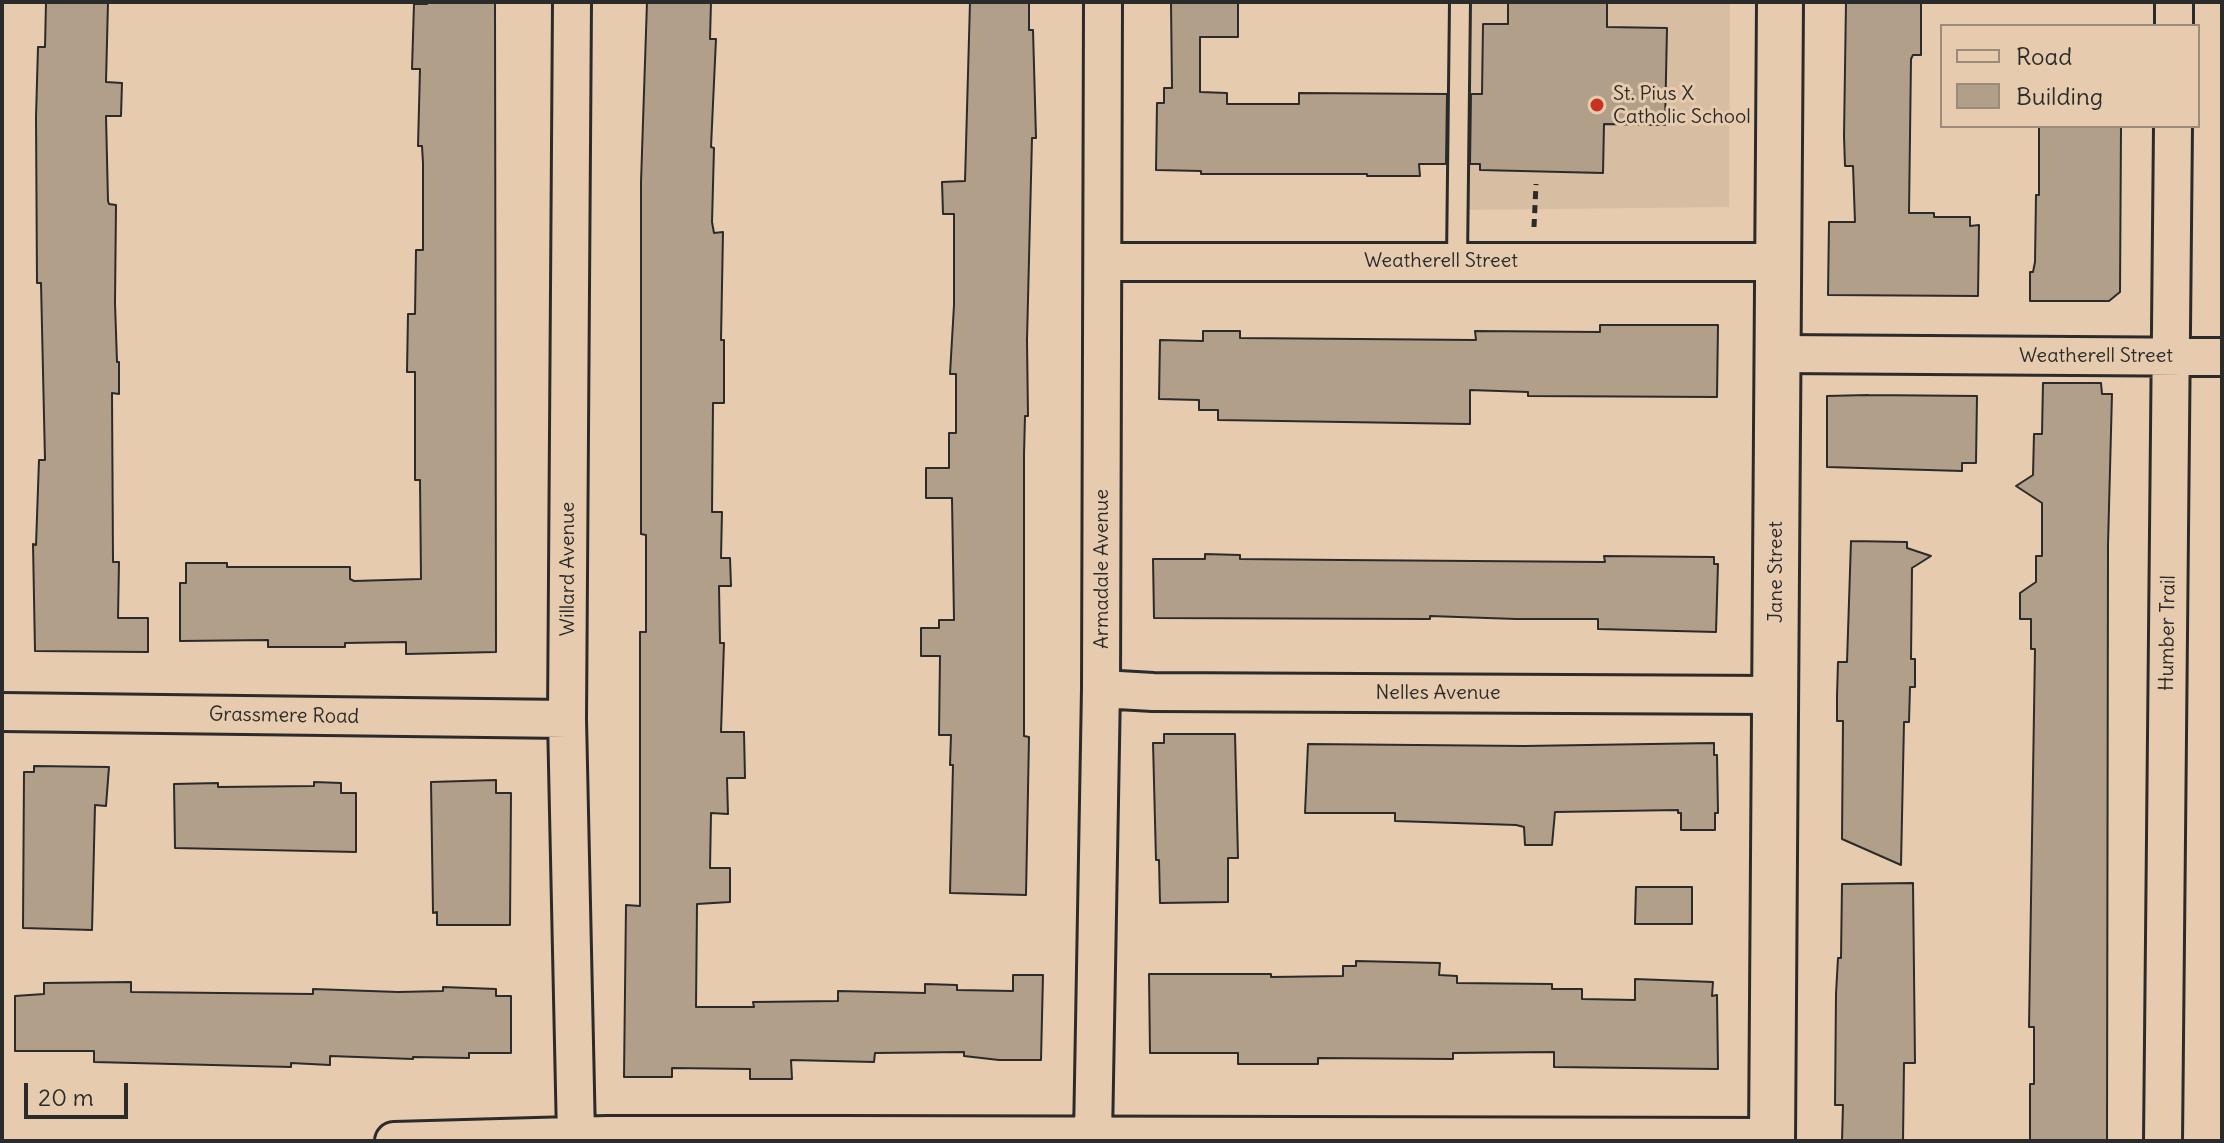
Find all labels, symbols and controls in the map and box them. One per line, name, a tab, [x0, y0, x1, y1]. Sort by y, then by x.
legend	[1940, 24, 2200, 128]
text: Road	[2016, 41, 2072, 71]
text: Building	[2016, 81, 2103, 111]
place label: St. Pius X Catholic School	[1613, 82, 1751, 129]
marker: St. Pius X Catholic School	[1588, 96, 1606, 114]
street label: Weatherell Street	[1364, 249, 1518, 273]
street label: Weatherell Street	[2019, 344, 2173, 368]
street label: Armadale Avenue	[1090, 489, 1114, 649]
street label: Willard Avenue	[556, 502, 580, 636]
street label: Jane Street	[1764, 521, 1788, 623]
street label: Humber Trail	[2155, 575, 2181, 691]
street label: Nelles Avenue	[1375, 681, 1501, 705]
street label: Grassmere Road	[209, 703, 359, 729]
scale bar	[28, 1067, 132, 1117]
text: 20 m	[38, 1082, 94, 1112]

